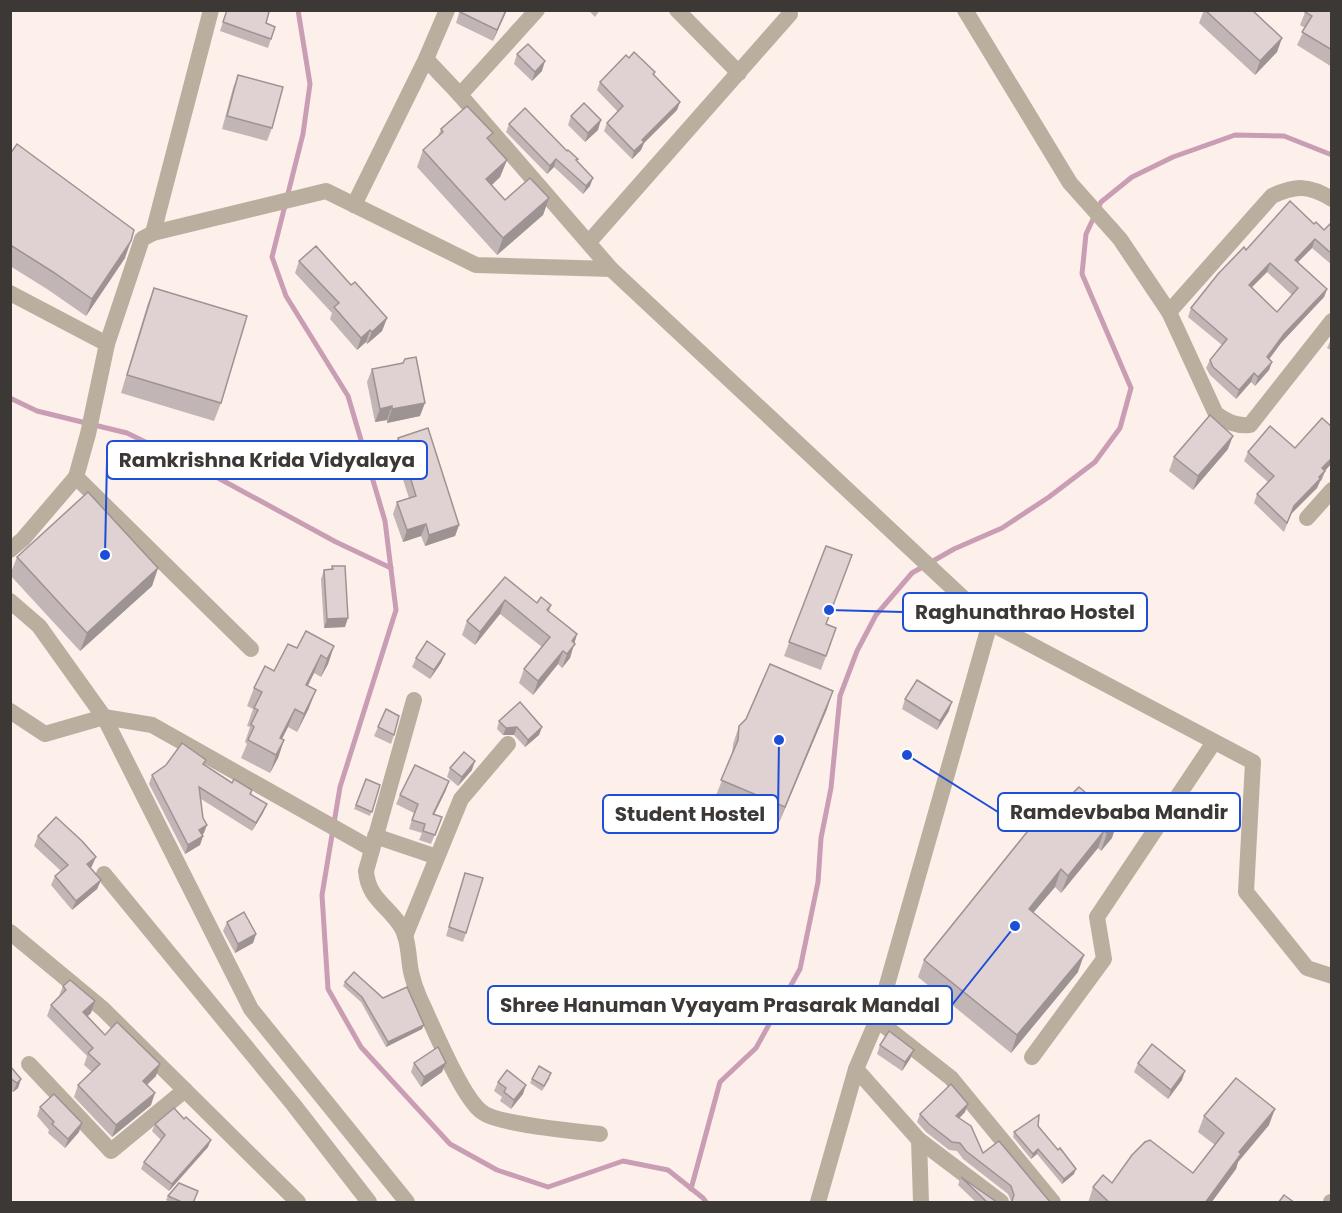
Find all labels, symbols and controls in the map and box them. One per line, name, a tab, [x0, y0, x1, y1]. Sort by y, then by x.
callout: Ramkrishna Krida Vidyalaya	[107, 441, 427, 479]
text: Ramkrishna Krida Vidyalaya	[119, 446, 415, 474]
callout: Raghunathrao Hostel	[903, 593, 1147, 631]
text: Raghunathrao Hostel	[915, 598, 1135, 626]
callout: Ramdevbaba Mandir	[998, 793, 1240, 831]
callout: Student Hostel	[603, 795, 778, 833]
text: Ramdevbaba Mandir	[1010, 798, 1229, 826]
text: Student Hostel	[615, 800, 765, 828]
callout: Shree Hanuman Vyayam Prasarak Mandal	[488, 986, 952, 1024]
text: Shree Hanuman Vyayam Prasarak Mandal	[500, 991, 940, 1019]

